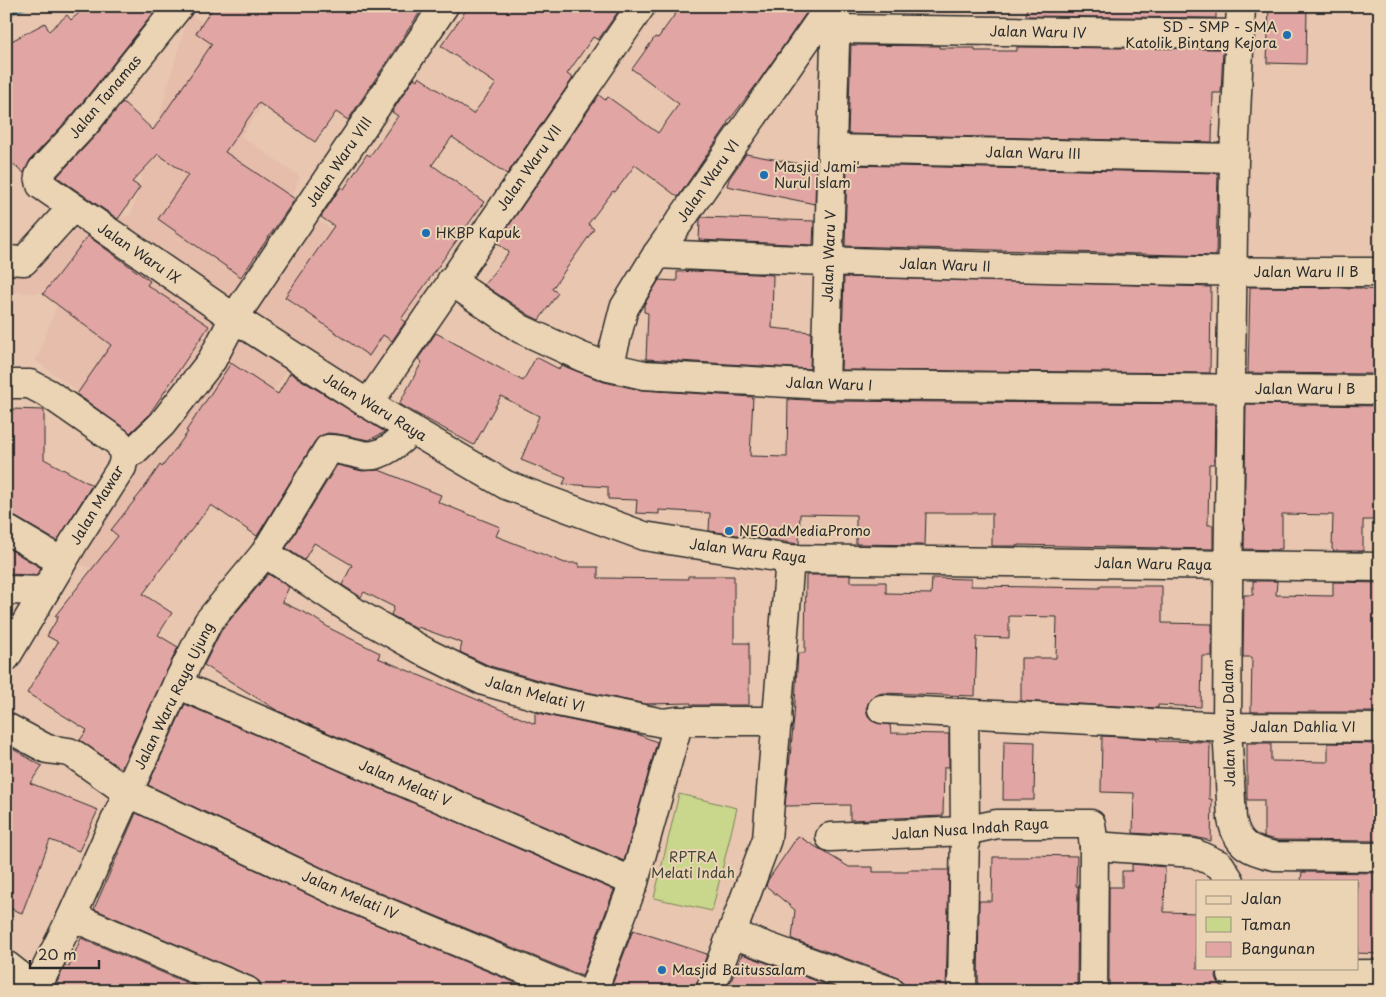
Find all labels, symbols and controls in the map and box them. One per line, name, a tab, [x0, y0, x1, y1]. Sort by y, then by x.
place label: SD - SMP - SMA Katolik Bintang Kejora	[1125, 16, 1277, 53]
street label: Jalan Waru IV	[989, 20, 1087, 43]
marker: SD - SMP - SMA Katolik Bintang Kejora	[1281, 29, 1293, 41]
street label: Jalan Tanamas	[63, 50, 146, 143]
street label: Jalan Waru VIII	[301, 112, 377, 211]
street label: Jalan Waru VII	[491, 120, 566, 215]
street label: Jalan Waru VI	[671, 135, 744, 226]
street label: Jalan Waru III	[985, 141, 1081, 164]
place label: Masjid Jami' Nurul Islam	[774, 156, 860, 193]
marker: Masjid Jami' Nurul Islam	[758, 169, 770, 181]
street label: Jalan Waru V	[816, 209, 841, 302]
street label: Jalan Waru IX	[94, 217, 185, 288]
place label: HKBP Kapuk	[436, 222, 521, 243]
marker: HKBP Kapuk	[420, 227, 432, 239]
street label: Jalan Waru II	[899, 252, 991, 277]
street label: Jalan Waru II B	[1254, 261, 1358, 282]
street label: Jalan Waru Raya	[319, 367, 431, 446]
street label: Jalan Waru I	[785, 371, 873, 396]
street label: Jalan Waru I B	[1255, 378, 1355, 399]
street label: Jalan Mawar	[65, 461, 129, 549]
place label: NEOadMediaPromo	[739, 520, 871, 541]
marker: NEOadMediaPromo	[723, 525, 735, 537]
street label: Jalan Waru Raya	[688, 533, 808, 568]
street label: Jalan Waru Raya	[1094, 552, 1212, 575]
street label: Jalan Waru Raya Ujung	[129, 619, 218, 773]
street label: Jalan Waru Dalam	[1217, 659, 1240, 787]
street label: Jalan Melati VI	[483, 670, 587, 717]
street label: Jalan Dahlia VI	[1250, 716, 1356, 737]
street label: Jalan Melati V	[356, 754, 455, 812]
street label: Jalan Nusa Indah Raya	[891, 813, 1049, 844]
park label: RPTRA Melati Indah	[651, 846, 735, 883]
street label: Jalan Melati IV	[299, 865, 402, 924]
legend	[1196, 880, 1358, 970]
text: Jalan	[1241, 886, 1282, 909]
text: Taman	[1241, 912, 1291, 935]
text: Bangunan	[1241, 936, 1315, 959]
scale bar	[30, 937, 99, 969]
text: 20 m	[38, 942, 77, 965]
place label: Masjid Baitussalam	[672, 959, 806, 980]
marker: Masjid Baitussalam	[656, 964, 668, 976]

